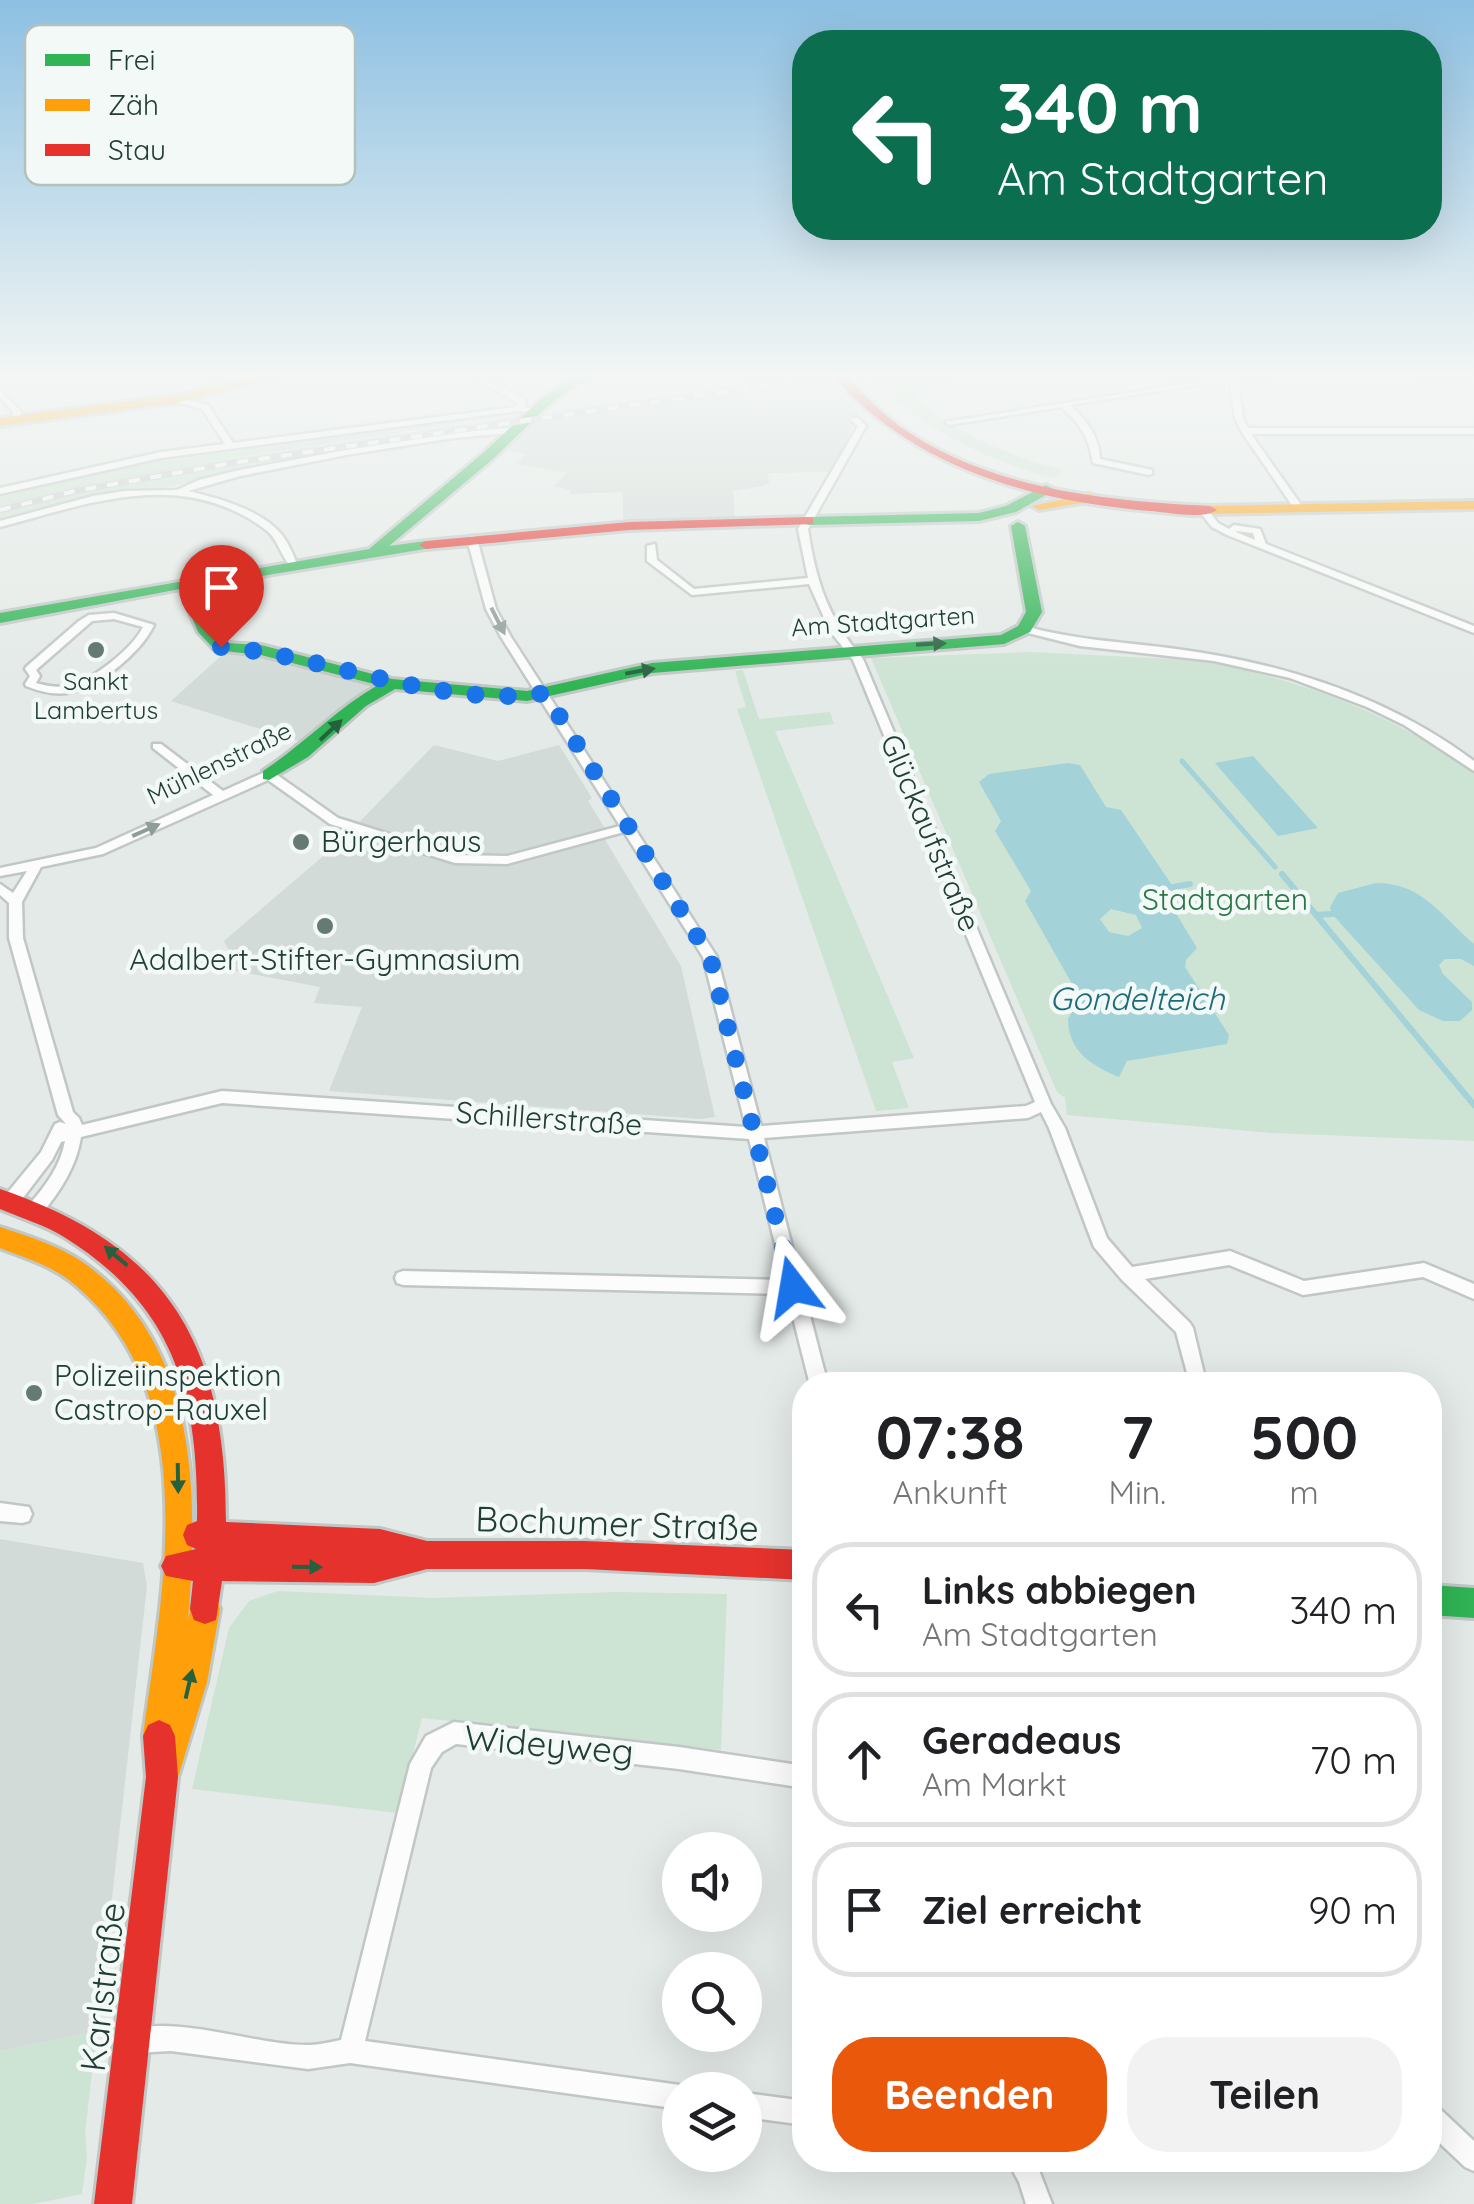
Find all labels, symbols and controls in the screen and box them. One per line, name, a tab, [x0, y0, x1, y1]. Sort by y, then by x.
legend	[25, 25, 355, 185]
text: Frei	[108, 42, 156, 77]
text: 340 m	[997, 63, 1203, 151]
icon: left	[832, 70, 962, 200]
text: Zäh	[108, 87, 159, 122]
text: Stau	[108, 132, 166, 167]
text: Am Stadtgarten	[997, 150, 1328, 206]
pin	[179, 545, 264, 648]
icon: arrive	[194, 560, 249, 615]
street label: Am Stadtgarten	[790, 599, 976, 642]
one-way arrow	[489, 606, 506, 635]
one-way arrow	[915, 636, 947, 652]
marker: Sankt Lambertus	[85, 639, 107, 661]
one-way arrow	[625, 662, 656, 678]
place label: Sankt Lambertus	[34, 665, 158, 725]
street label: Mühlenstraße	[141, 714, 296, 811]
one-way arrow	[319, 719, 343, 742]
street label: Glückaufstraße	[872, 728, 990, 937]
one-way arrow	[131, 822, 161, 838]
place label: Bürgerhaus	[321, 822, 481, 860]
marker: Bürgerhaus	[290, 831, 312, 853]
park label: Stadtgarten	[1142, 880, 1308, 918]
marker: Adalbert-Stifter-Gymnasium	[314, 915, 336, 937]
place label: Adalbert-Stifter-Gymnasium	[129, 940, 521, 978]
water label: Gondelteich	[1049, 978, 1225, 1018]
street label: Schillerstraße	[455, 1093, 643, 1143]
position arrow	[741, 1235, 845, 1339]
one-way arrow	[103, 1246, 128, 1267]
place label: Polizeiinspektion Castrop-Rauxel	[54, 1356, 282, 1428]
marker: Polizeiinspektion Castrop-Rauxel	[23, 1382, 45, 1404]
text: 07:38	[876, 1399, 1025, 1474]
text: 7	[1121, 1399, 1154, 1474]
text: 500	[1250, 1399, 1358, 1474]
one-way arrow	[171, 1463, 187, 1495]
text: Ankunft	[893, 1472, 1008, 1512]
text: Min.	[1109, 1472, 1166, 1512]
text: m	[1289, 1472, 1319, 1512]
street label: Bochumer Straße	[475, 1496, 759, 1550]
one-way arrow	[292, 1559, 324, 1575]
text: Links abbiegen	[922, 1566, 1197, 1614]
icon: left	[837, 1582, 892, 1637]
text: 340 m	[1289, 1586, 1397, 1634]
text: Am Stadtgarten	[922, 1614, 1158, 1654]
one-way arrow	[182, 1668, 197, 1699]
street label: Wideyweg	[463, 1715, 636, 1773]
text: Geradeaus	[922, 1716, 1121, 1764]
icon: ahead	[837, 1732, 892, 1787]
text: 70 m	[1310, 1736, 1397, 1784]
text: Am Markt	[922, 1764, 1067, 1804]
map controls	[662, 1832, 762, 2172]
button: sound	[662, 1832, 762, 1932]
icon: arrive	[837, 1882, 892, 1937]
text: Ziel erreicht	[922, 1886, 1142, 1934]
text: 90 m	[1308, 1886, 1397, 1934]
street label: Karlstraße	[70, 1900, 134, 2074]
button: search	[662, 1952, 762, 2052]
button: Beenden	[832, 2037, 1107, 2152]
button: Teilen	[1127, 2037, 1402, 2152]
button: layers	[662, 2072, 762, 2172]

